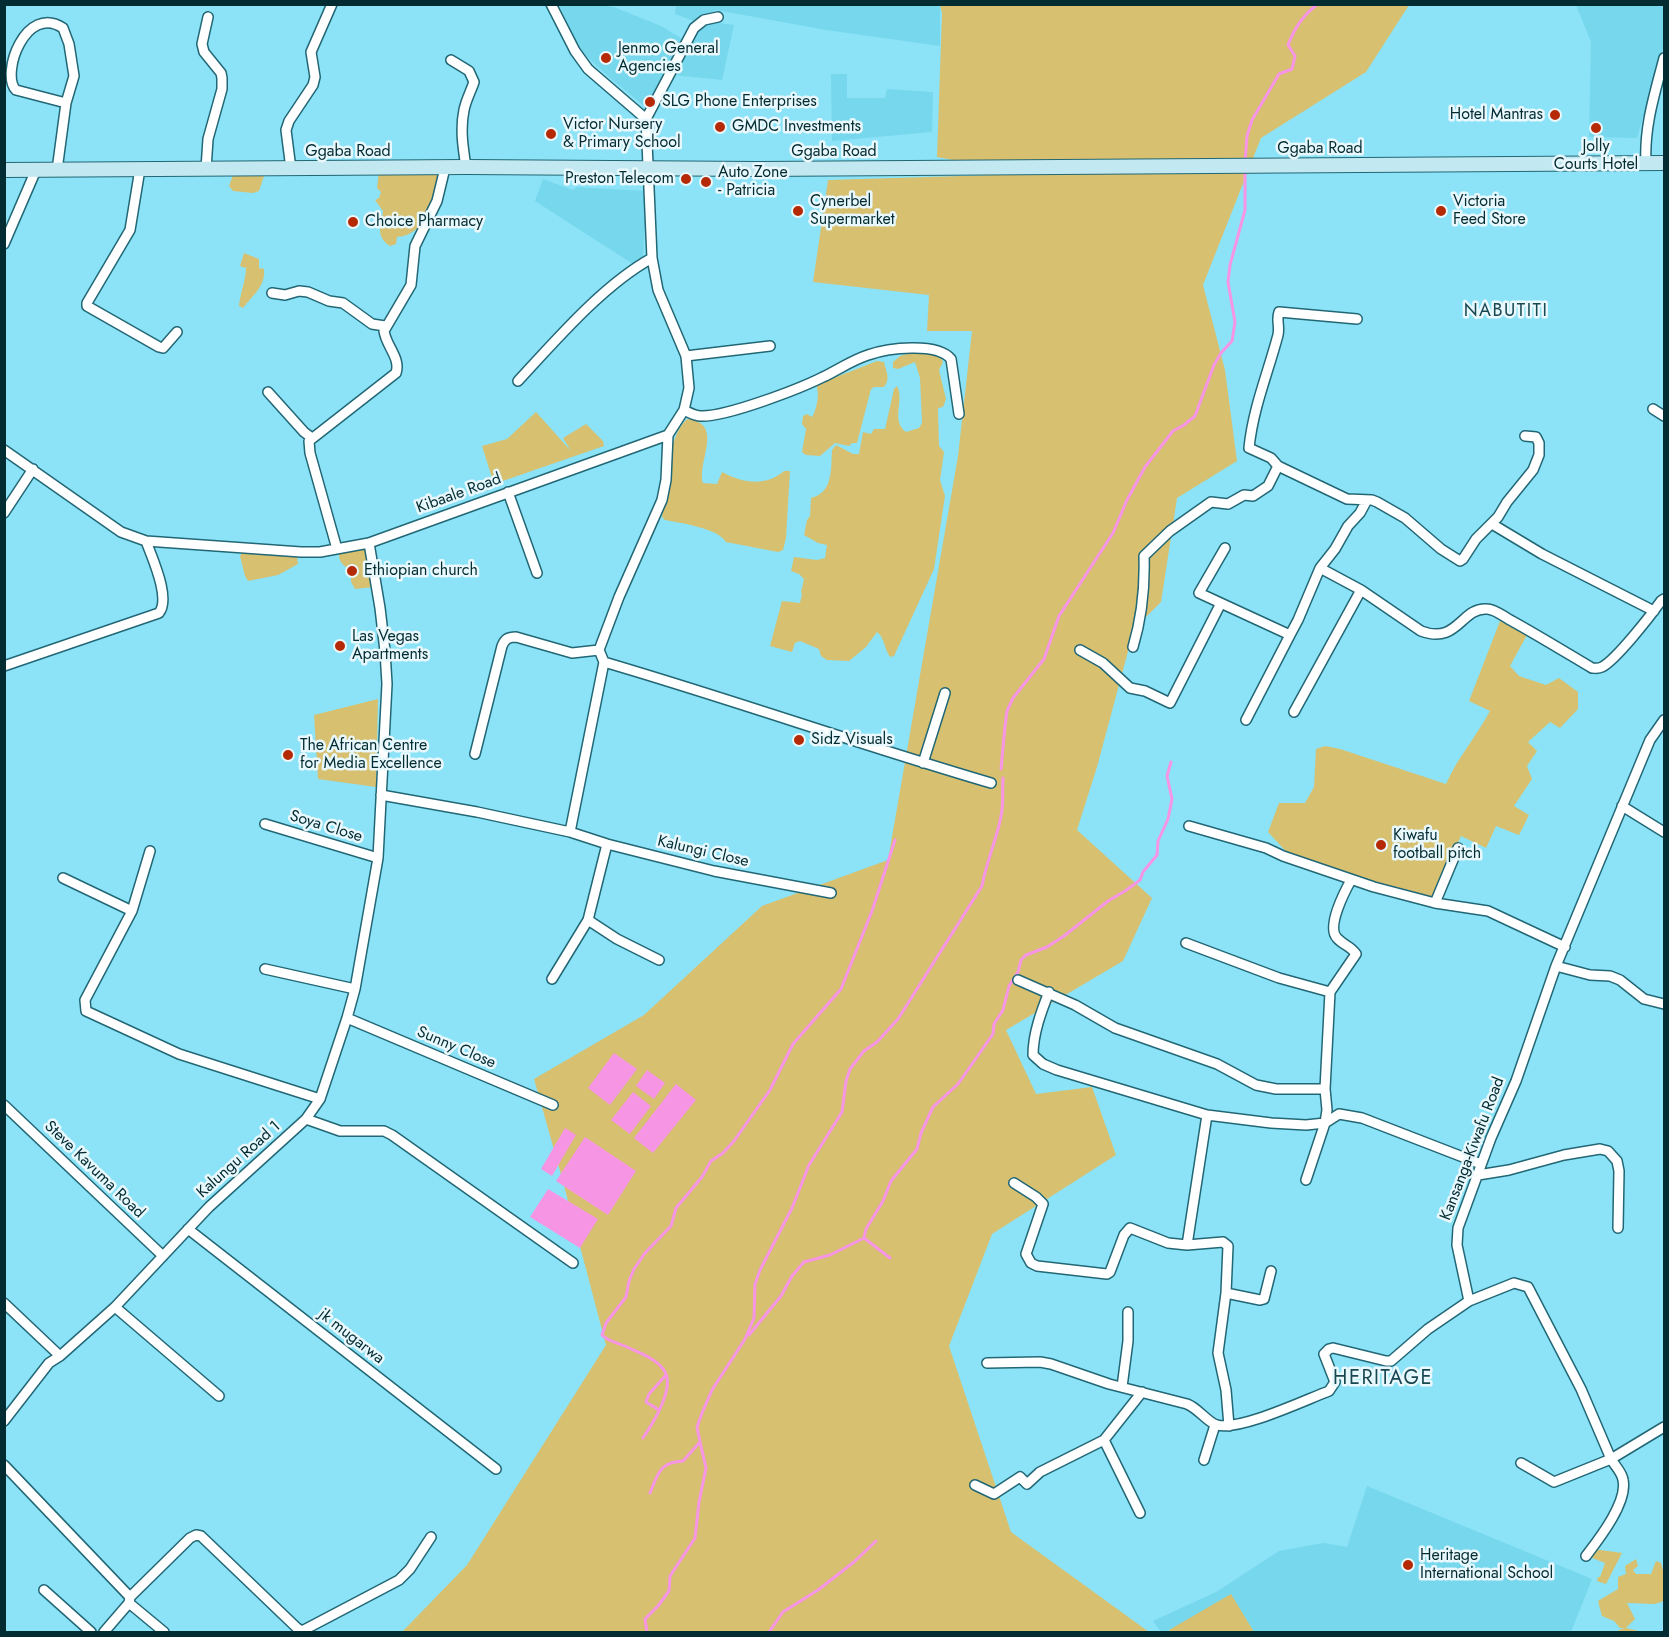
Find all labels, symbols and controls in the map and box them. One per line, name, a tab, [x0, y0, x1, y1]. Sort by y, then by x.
place label: Jenmo General Agencies	[618, 39, 719, 77]
marker: Jenmo General Agencies	[599, 51, 613, 65]
place label: SLG Phone Enterprises	[662, 92, 817, 112]
marker: SLG Phone Enterprises	[643, 95, 657, 109]
place label: Hotel Mantras	[1450, 105, 1543, 125]
marker: Hotel Mantras	[1548, 108, 1562, 122]
place label: Victor Nursery & Primary School	[563, 115, 681, 153]
place label: GMDC Investments	[732, 117, 861, 137]
marker: GMDC Investments	[713, 120, 727, 134]
marker: Jolly Courts Hotel	[1589, 121, 1603, 135]
marker: Victor Nursery & Primary School	[544, 127, 558, 141]
place label: Jolly Courts Hotel	[1554, 137, 1638, 175]
street label: Ggaba Road	[1277, 139, 1363, 159]
street label: Ggaba Road	[305, 142, 391, 162]
street label: Ggaba Road	[791, 142, 877, 162]
place label: Auto Zone - Patricia	[718, 163, 788, 201]
place label: Preston Telecom	[565, 169, 674, 189]
marker: Preston Telecom	[679, 172, 693, 186]
marker: Auto Zone - Patricia	[699, 175, 713, 189]
place label: Cynerbel Supermarket	[810, 192, 895, 230]
place label: Victoria Feed Store	[1453, 192, 1526, 230]
marker: Cynerbel Supermarket	[791, 204, 805, 218]
marker: Victoria Feed Store	[1434, 204, 1448, 218]
place label: Choice Pharmacy	[365, 212, 483, 232]
marker: Choice Pharmacy	[346, 215, 360, 229]
district label: NABUTITI	[1464, 301, 1548, 323]
street label: Kibaale Road	[414, 470, 504, 518]
place label: Ethiopian church	[364, 561, 478, 581]
marker: Ethiopian church	[345, 564, 359, 578]
place label: Las Vegas Apartments	[352, 627, 428, 665]
marker: Las Vegas Apartments	[333, 639, 347, 653]
place label: Sidz Visuals	[811, 730, 893, 750]
marker: Sidz Visuals	[792, 733, 806, 747]
place label: The African Centre for Media Excellence	[300, 736, 442, 774]
marker: The African Centre for Media Excellence	[281, 748, 295, 762]
street label: Soya Close	[287, 807, 365, 847]
place label: Kiwafu football pitch	[1393, 826, 1481, 864]
street label: Kalungi Close	[655, 832, 751, 872]
marker: Kiwafu football pitch	[1374, 838, 1388, 852]
street label: Sunny Close	[414, 1023, 498, 1073]
street label: Kansanga-Kiwafu Road	[1437, 1075, 1509, 1223]
street label: Steve Kavuma Road	[40, 1117, 148, 1223]
street label: Kalungu Road 1	[193, 1117, 285, 1203]
street label: jk mugarwa	[314, 1305, 388, 1369]
district label: HERITAGE	[1333, 1367, 1433, 1391]
place label: Heritage International School	[1420, 1546, 1553, 1584]
marker: Heritage International School	[1401, 1558, 1415, 1572]

